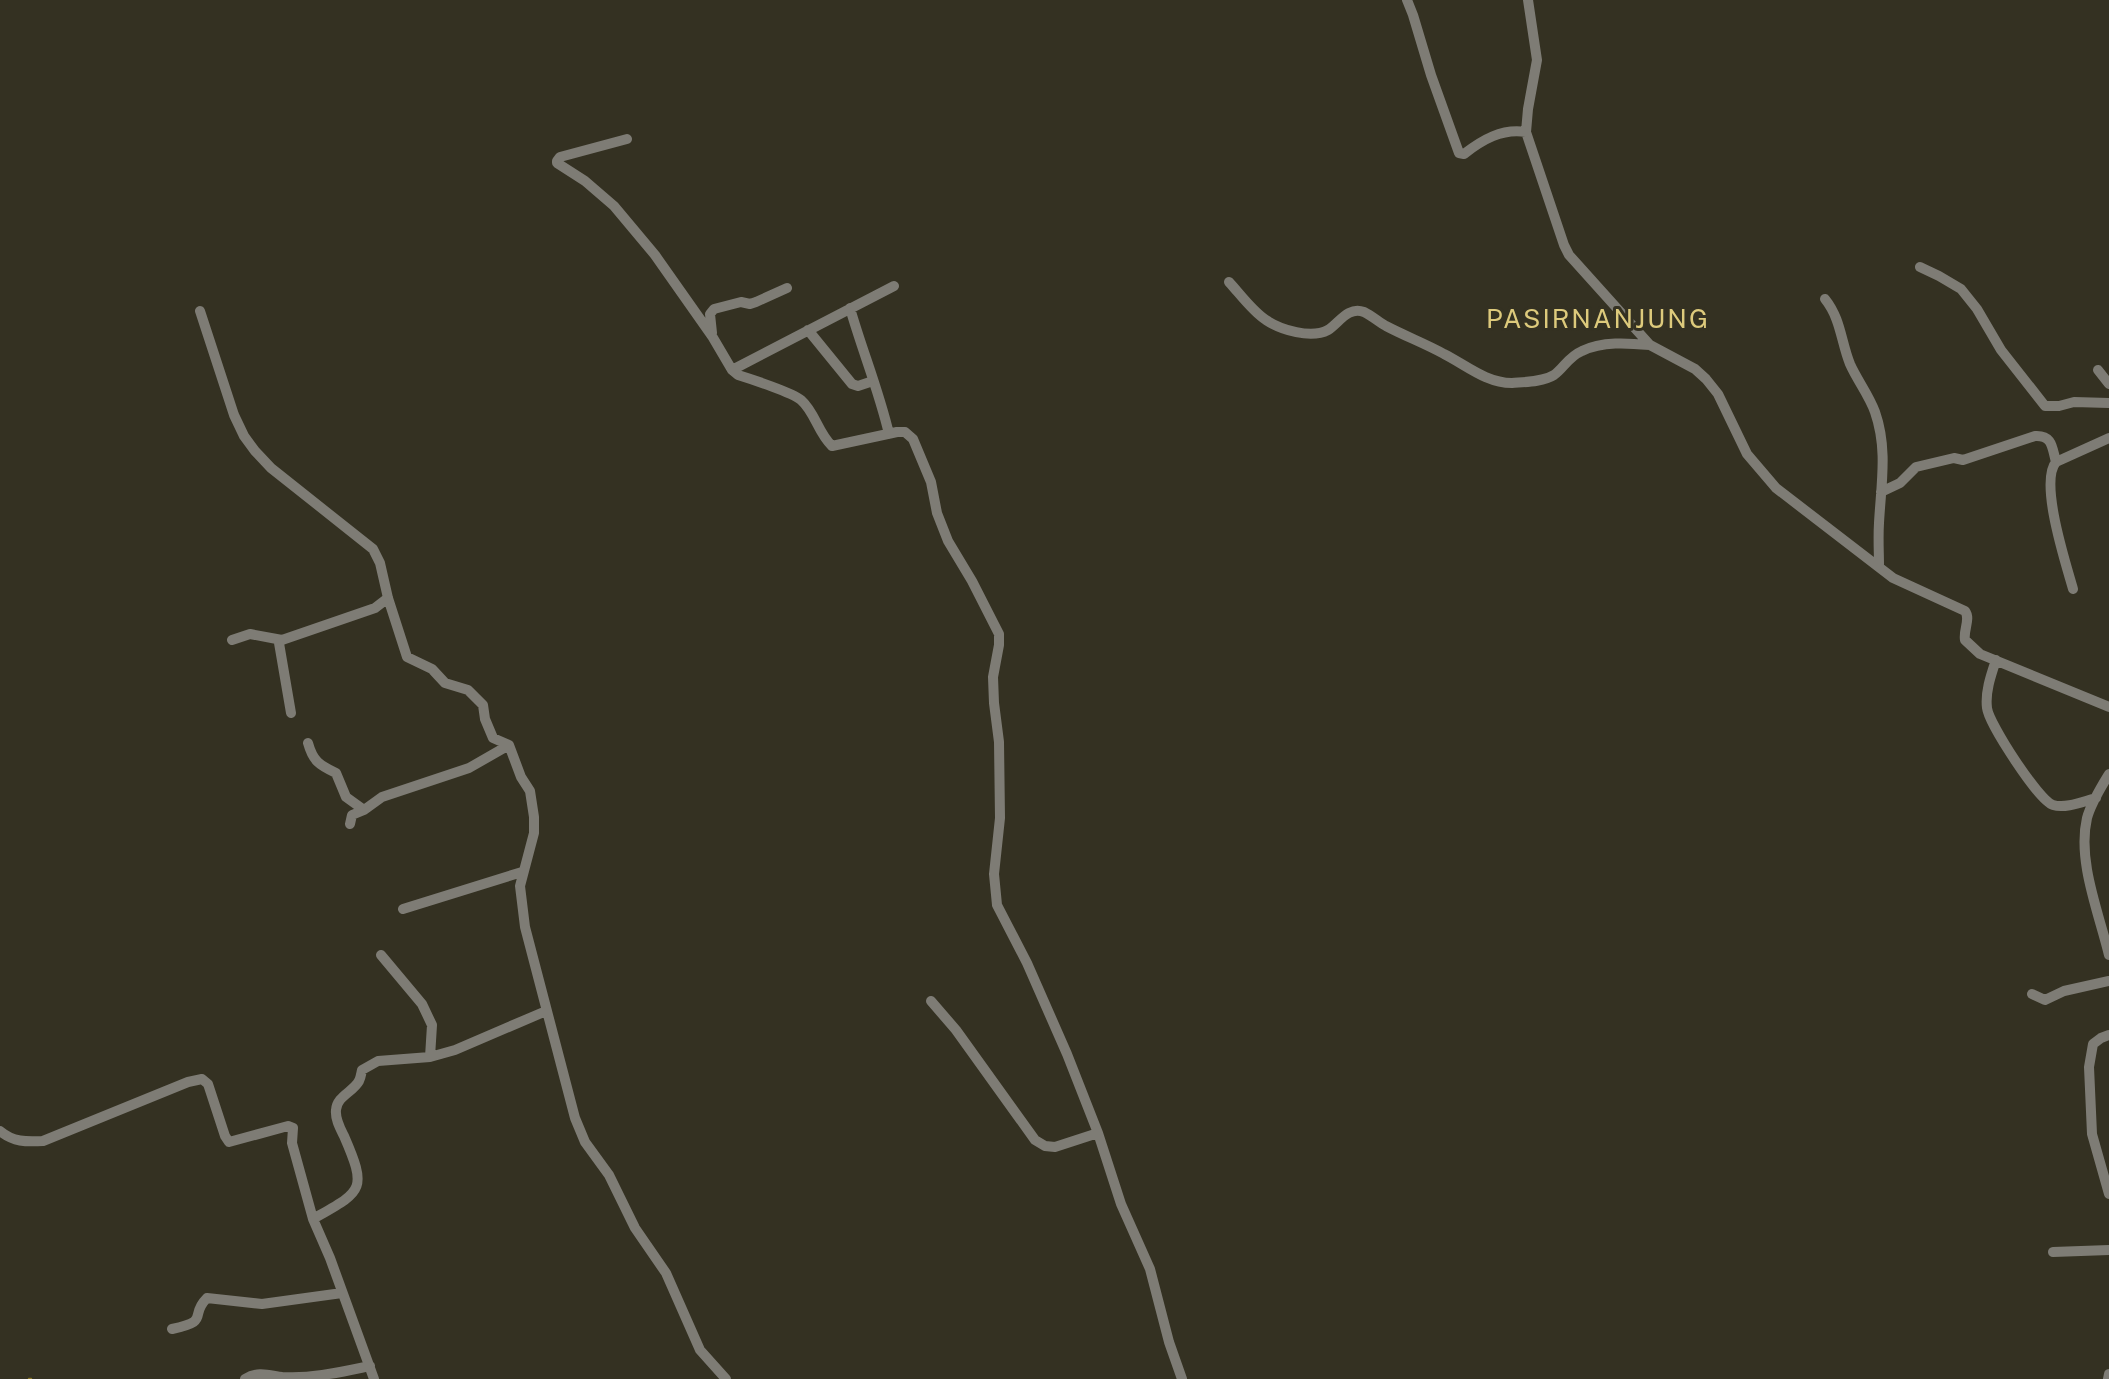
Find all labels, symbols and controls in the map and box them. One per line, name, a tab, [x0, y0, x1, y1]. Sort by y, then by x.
district label: PASIRNANJUNG	[1486, 303, 1710, 334]

